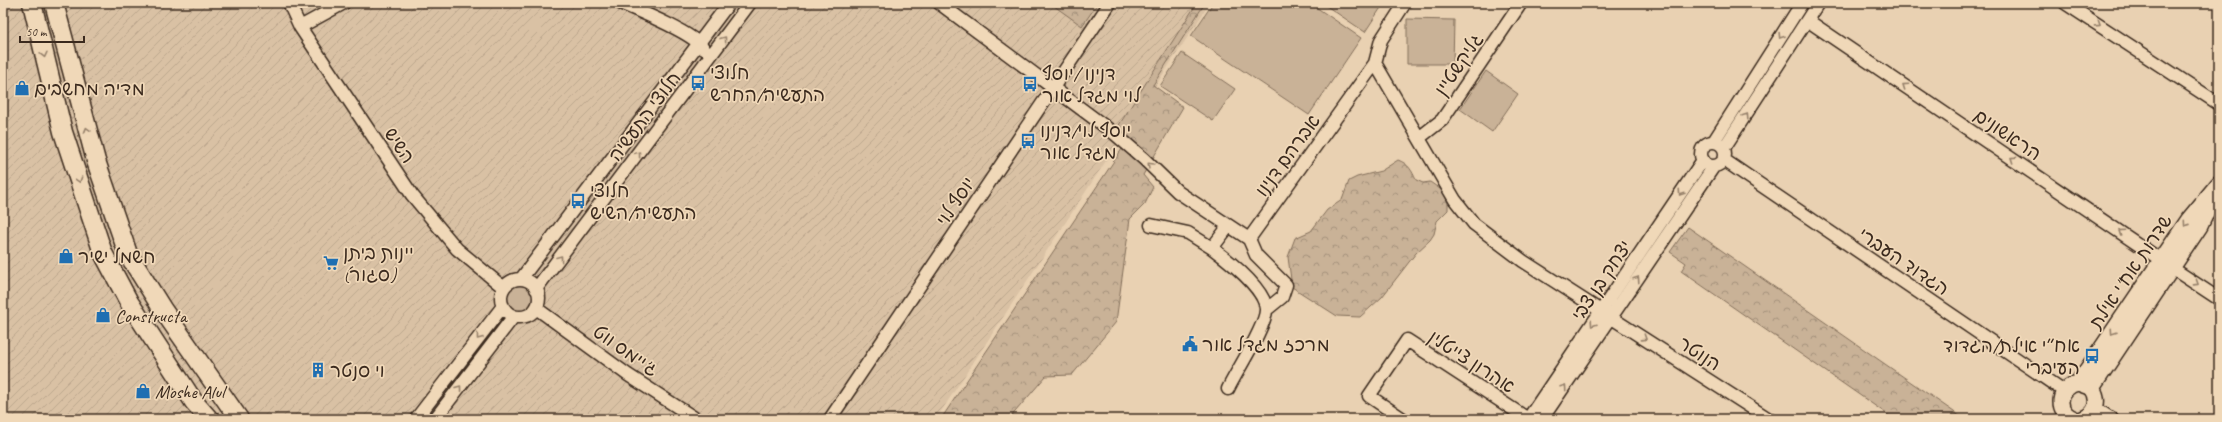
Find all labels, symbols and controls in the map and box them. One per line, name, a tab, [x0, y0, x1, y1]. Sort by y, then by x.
scale bar	[20, 18, 84, 44]
one-way arrow	[2093, 20, 2100, 27]
text: 50 m	[26, 24, 48, 40]
street label: גליקשטיין	[1429, 29, 1488, 100]
one-way arrow	[1778, 32, 1786, 39]
one-way arrow	[719, 36, 726, 43]
one-way arrow	[40, 51, 48, 58]
place label: חלוצי התעשיה/החרש	[710, 61, 825, 107]
place label: דנינו /יוסף לוי מגדל אור	[1042, 62, 1142, 108]
street label: חלוצי התעשיה	[603, 67, 686, 166]
bus stop icon: חלוצי התעשיה/החרש	[689, 74, 707, 92]
bus stop icon: דנינו /יוסף לוי מגדל אור	[1021, 75, 1039, 93]
place label: מדיה מחשבים	[34, 77, 145, 101]
shop icon: מדיה מחשבים	[13, 79, 31, 97]
one-way arrow	[1903, 84, 1910, 91]
street label: הראשונים	[1969, 103, 2046, 166]
street label: אברהם דנינו	[1250, 110, 1326, 201]
one-way arrow	[1741, 113, 1748, 120]
place label: יוסף לוי/דנינו מגדל אור	[1040, 119, 1131, 165]
street label: השיש	[379, 123, 420, 168]
one-way arrow	[83, 127, 92, 134]
bus stop icon: יוסף לוי/דנינו מגדל אור	[1019, 132, 1037, 150]
one-way arrow	[633, 151, 640, 158]
one-way arrow	[2010, 156, 2017, 164]
one-way arrow	[1147, 162, 1155, 170]
street label: יוסף לוי	[931, 173, 981, 230]
one-way arrow	[74, 176, 83, 183]
place label: חלוצי התעשיה/השיש	[590, 179, 697, 225]
one-way arrow	[1679, 188, 1686, 195]
bus stop icon: חלוצי התעשיה/השיש	[569, 192, 587, 210]
street label: שדרות אח"י אילת	[2083, 210, 2178, 334]
one-way arrow	[2184, 220, 2191, 227]
street label: הגדוד העברי	[1853, 223, 1954, 301]
one-way arrow	[2118, 230, 2125, 237]
street label: יצחק בן צבי	[1566, 236, 1637, 325]
place label: יינות ביתן (סגור)	[343, 241, 414, 287]
place label: חשמל ישיר	[78, 245, 155, 269]
shop icon: חשמל ישיר	[57, 247, 75, 265]
supermarket icon: יינות ביתן (סגור)	[322, 254, 340, 272]
one-way arrow	[555, 255, 562, 262]
one-way arrow	[1632, 276, 1640, 283]
one-way arrow	[2191, 278, 2198, 285]
place label: Constructa	[115, 304, 189, 328]
shop icon: Constructa	[94, 306, 112, 324]
one-way arrow	[1591, 319, 1598, 326]
street label: ג'יימס ווט	[588, 320, 663, 382]
street label: אהרון צייטלין	[1424, 325, 1519, 399]
one-way arrow	[2110, 328, 2118, 335]
street label: הנוטר	[1674, 331, 1725, 376]
one-way arrow	[477, 332, 484, 339]
place label: מרכז מגדל אור	[1202, 333, 1330, 357]
one-way arrow	[1640, 333, 1647, 340]
place label: אח״י אילת/הגדוד העיברי	[1943, 334, 2080, 380]
public building icon: מרכז מגדל אור	[1181, 335, 1199, 353]
bus stop icon: אח״י אילת/הגדוד העיברי	[2083, 347, 2101, 365]
place label: וי סנטר	[330, 359, 385, 383]
building icon: וי סנטר	[309, 361, 327, 379]
place label: Moshe Alul	[155, 380, 228, 404]
shop icon: Moshe Alul	[134, 382, 152, 400]
one-way arrow	[1559, 384, 1567, 391]
one-way arrow	[454, 386, 461, 393]

